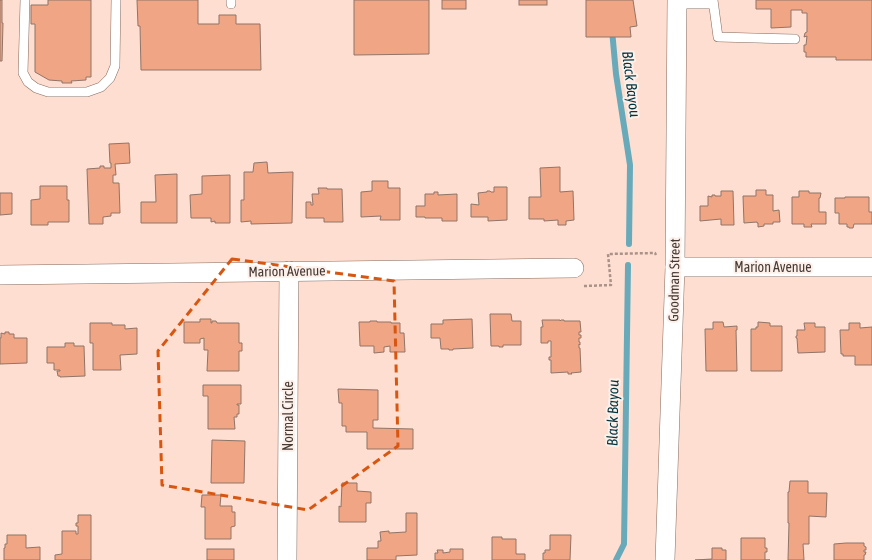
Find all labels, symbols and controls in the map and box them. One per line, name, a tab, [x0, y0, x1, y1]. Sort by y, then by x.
water label: Black Bayou	[619, 50, 644, 118]
street label: Goodman Street	[665, 238, 683, 322]
street label: Marion Avenue	[734, 259, 812, 275]
street label: Marion Avenue	[248, 262, 326, 280]
water label: Black Bayou	[603, 380, 622, 446]
street label: Normal Circle	[280, 381, 296, 451]

